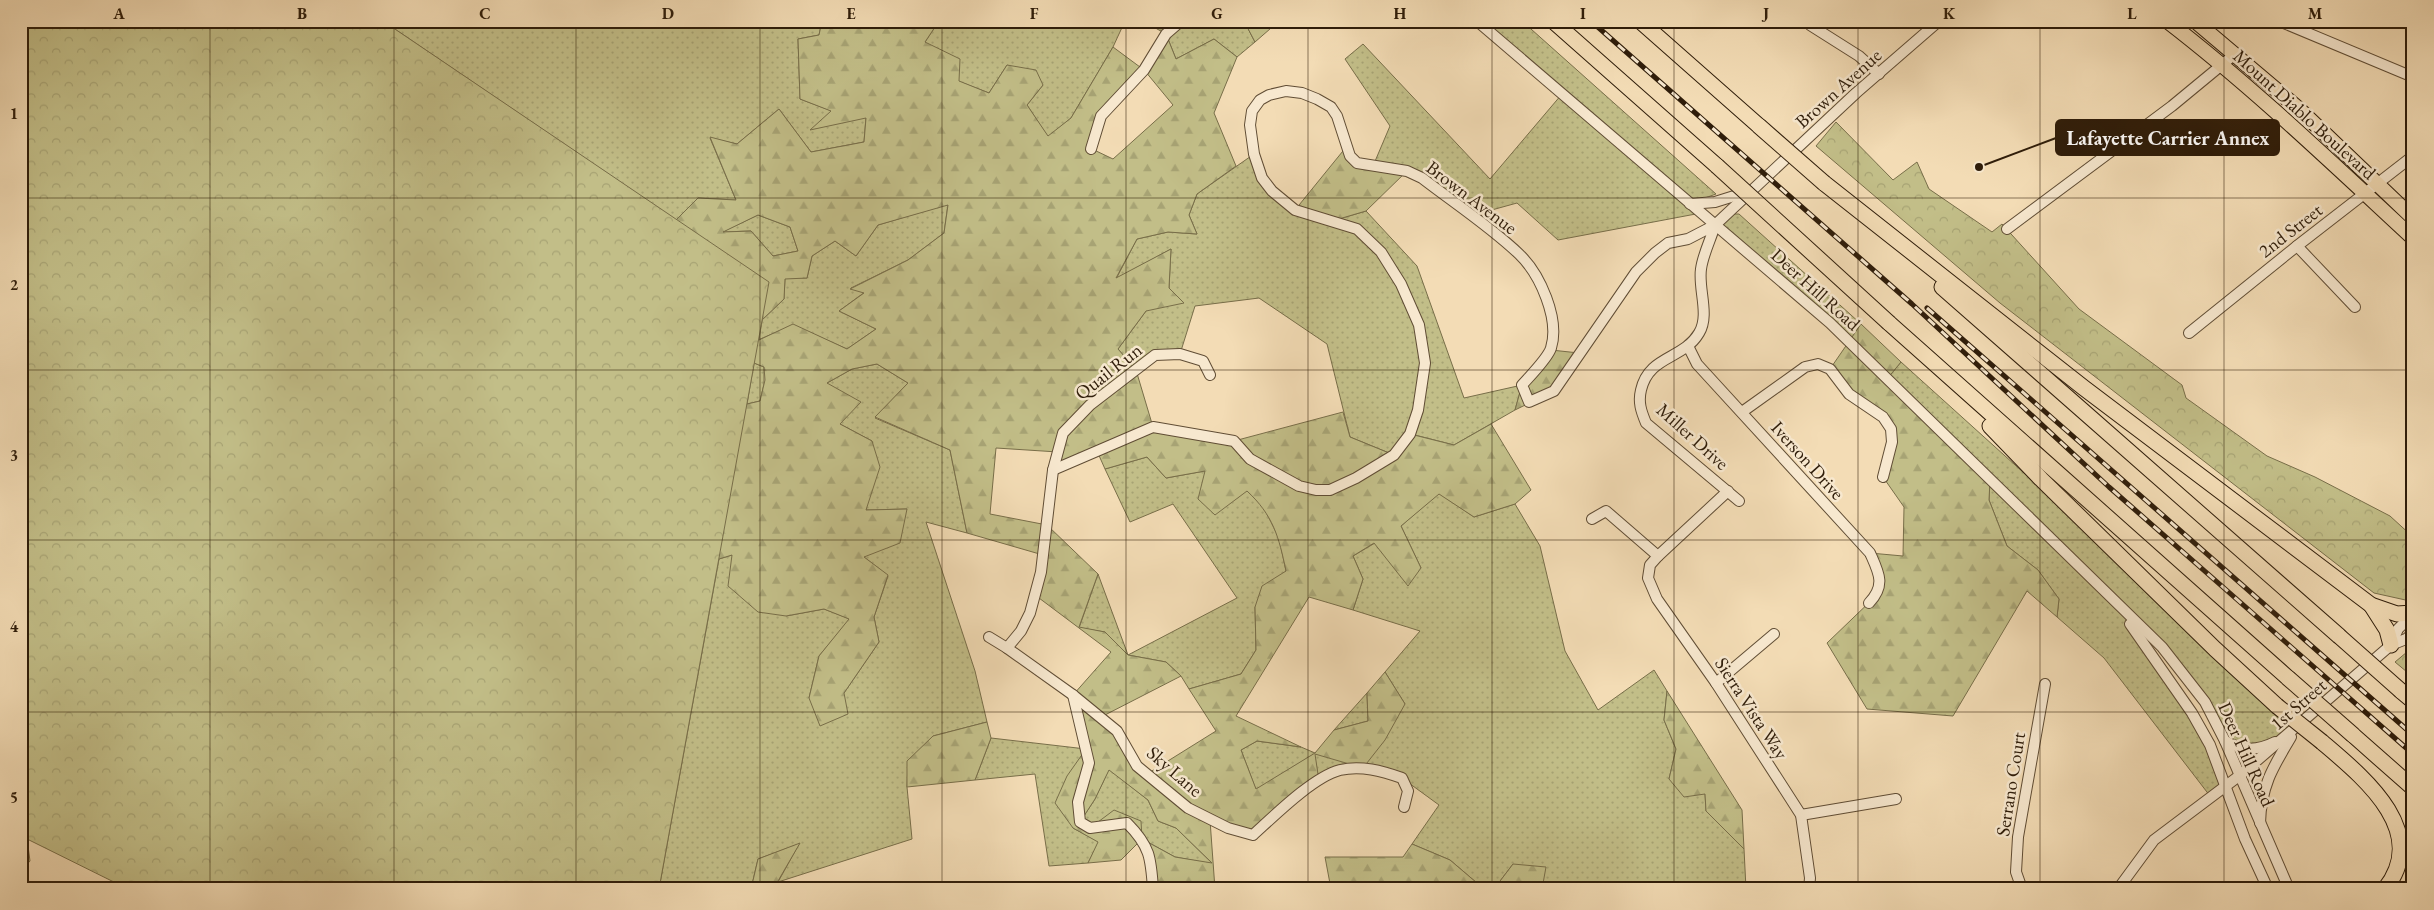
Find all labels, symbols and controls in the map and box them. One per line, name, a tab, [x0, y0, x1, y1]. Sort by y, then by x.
text: A	[112, 3, 125, 24]
text: B	[297, 3, 307, 24]
text: C	[479, 3, 491, 24]
text: D	[662, 3, 674, 24]
text: E	[846, 3, 856, 24]
text: F	[1030, 3, 1039, 24]
text: G	[1211, 3, 1223, 24]
text: H	[1394, 3, 1407, 24]
text: I	[1580, 3, 1586, 24]
text: J	[1761, 3, 1769, 24]
text: K	[1943, 3, 1956, 24]
text: L	[2127, 3, 2137, 24]
text: M	[2308, 3, 2323, 24]
street label: Brown Avenue	[1790, 43, 1887, 134]
street label: Mount Diablo Boulevard	[2228, 44, 2382, 185]
text: 1	[10, 103, 18, 124]
callout: Lafayette Carrier Annex	[2056, 120, 2279, 155]
text: Lafayette Carrier Annex	[2067, 125, 2269, 151]
street label: Brown Avenue	[1421, 155, 1522, 240]
street label: 2nd Street	[2253, 198, 2327, 263]
street label: Deer Hill Road	[1766, 243, 1866, 336]
text: 2	[10, 274, 19, 295]
street label: Quail Run	[1070, 337, 1147, 405]
street label: Miller Drive	[1651, 397, 1734, 475]
street label: Iverson Drive	[1766, 416, 1850, 505]
text: 3	[10, 445, 18, 466]
text: 4	[10, 616, 19, 637]
street label: Sierra Vista Way	[1709, 653, 1794, 765]
street label: 1st Street	[2265, 673, 2332, 736]
street label: Deer Hill Road	[2212, 698, 2281, 811]
street label: Serrano Court	[1990, 730, 2031, 838]
street label: Sky Lane	[1142, 740, 1208, 802]
text: 5	[10, 787, 18, 808]

